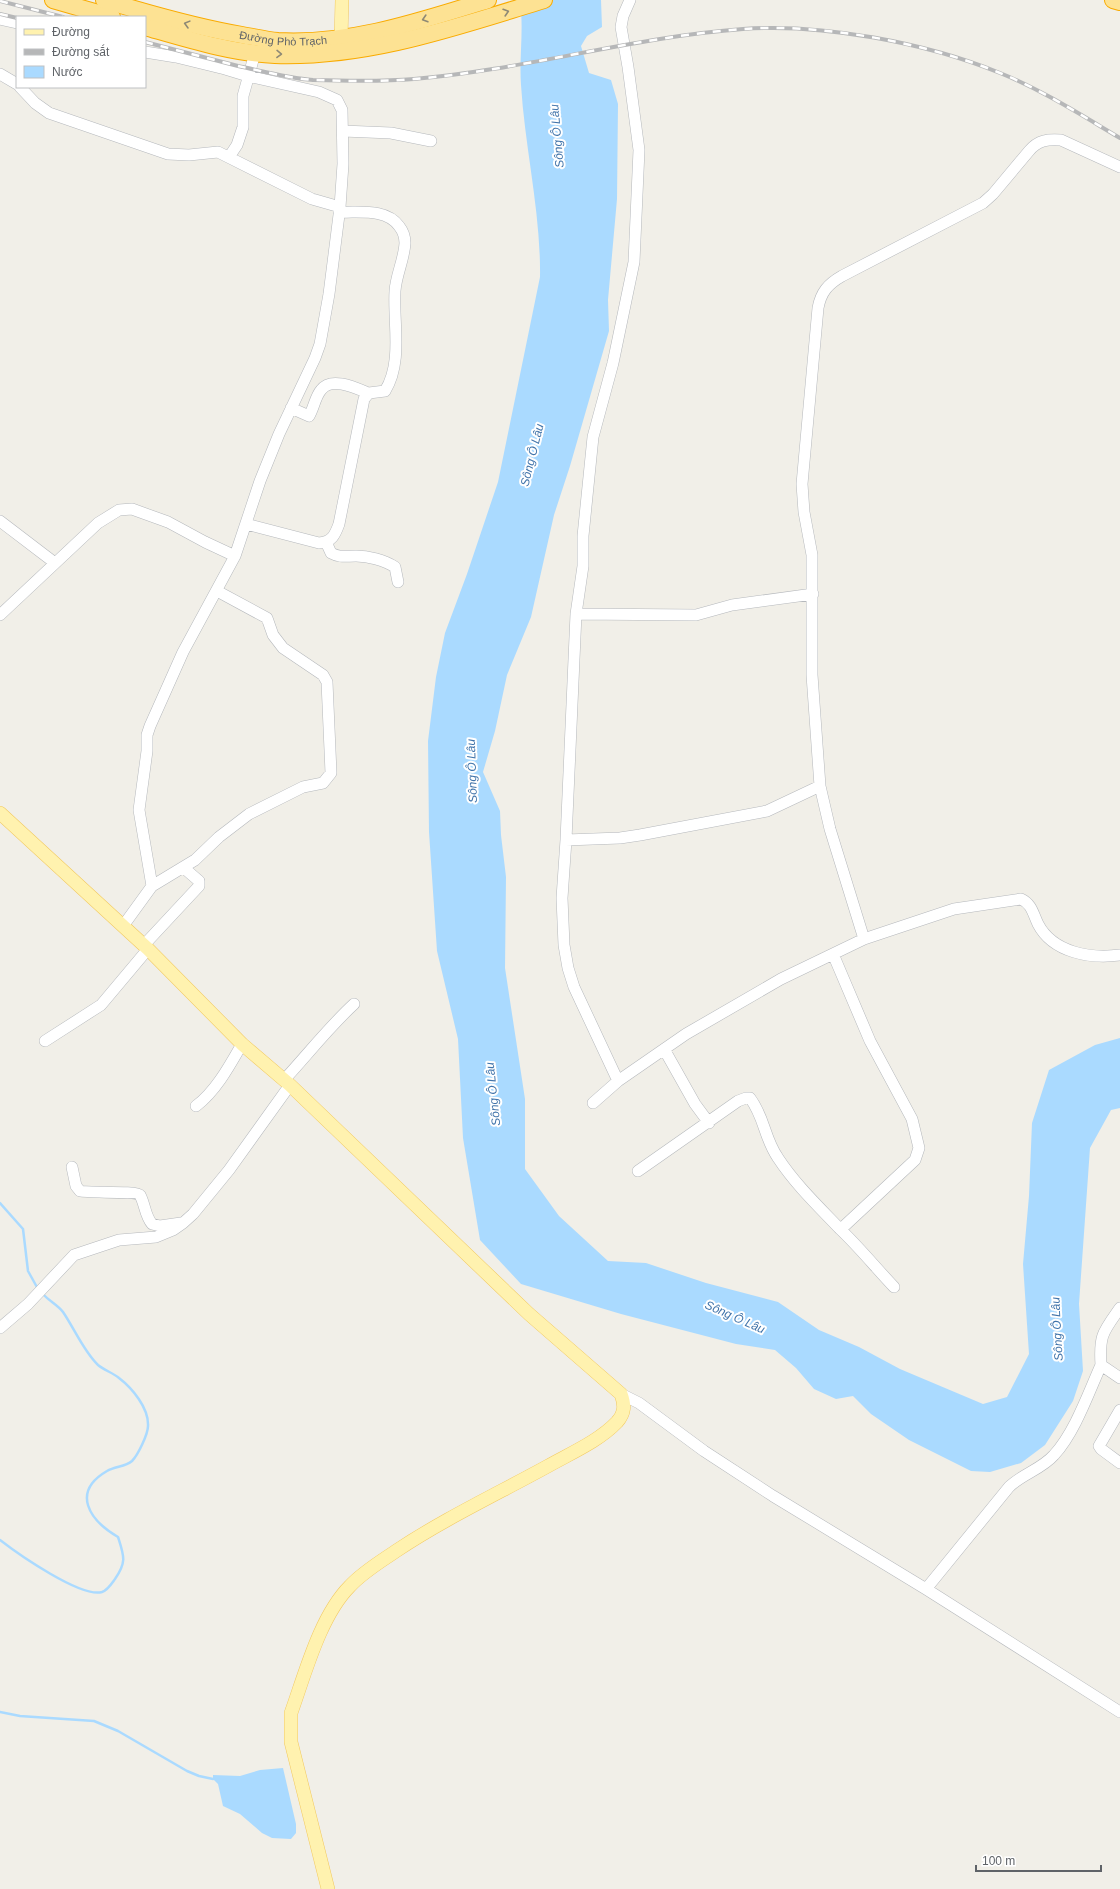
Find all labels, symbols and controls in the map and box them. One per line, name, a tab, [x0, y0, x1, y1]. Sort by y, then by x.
one-way arrow	[502, 8, 509, 17]
one-way arrow	[422, 14, 429, 23]
legend	[16, 16, 146, 88]
one-way arrow	[184, 20, 190, 28]
text: Đường	[52, 25, 90, 39]
street label: Đường Phò Trạch	[239, 29, 328, 47]
text: Đường sắt	[52, 44, 110, 59]
one-way arrow	[276, 50, 282, 59]
text: Nước	[52, 65, 83, 79]
water label: Sông Ô Lâu	[546, 103, 567, 169]
water label: Sông Ô Lâu	[516, 422, 547, 488]
water label: Sông Ô Lâu	[463, 738, 480, 803]
water label: Sông Ô Lâu	[482, 1061, 503, 1127]
water label: Sông Ô Lâu	[1047, 1296, 1066, 1361]
water label: Sông Ô Lâu	[703, 1297, 768, 1337]
scale bar	[976, 1847, 1101, 1873]
text: 100 m	[982, 1854, 1015, 1868]

